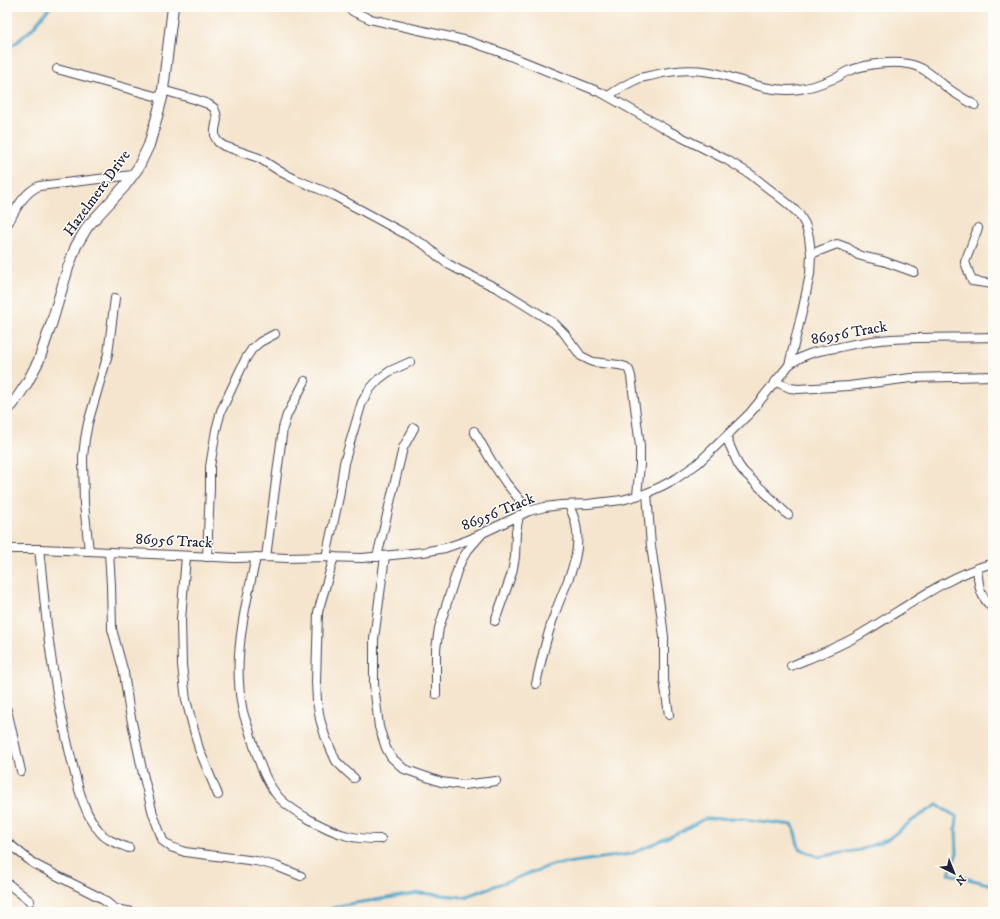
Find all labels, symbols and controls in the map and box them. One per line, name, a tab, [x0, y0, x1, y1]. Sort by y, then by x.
street label: Hazelmere Drive	[59, 146, 135, 240]
street label: 86956 Track	[809, 317, 889, 349]
street label: 86956 Track	[459, 489, 538, 535]
street label: 86956 Track	[135, 529, 213, 553]
north arrow	[934, 853, 974, 893]
text: N	[952, 871, 968, 888]

